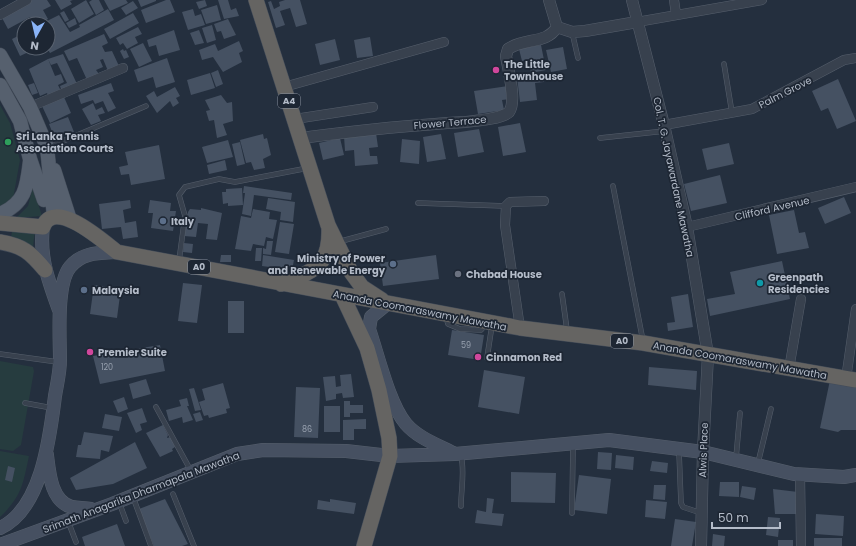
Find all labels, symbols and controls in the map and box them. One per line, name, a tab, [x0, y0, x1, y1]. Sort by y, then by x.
north arrow	[16, 16, 56, 56]
text: N	[29, 37, 40, 54]
place label: The Little Townhouse	[504, 57, 563, 84]
marker: The Little Townhouse	[491, 65, 501, 75]
street label: Palm Grove	[756, 73, 814, 112]
road number: A4	[278, 94, 300, 108]
street label: Col. T. G. Jayawardane Mawatha	[649, 96, 698, 258]
street label: Flower Terrace	[413, 112, 487, 133]
place label: Sri Lanka Tennis Association Courts	[16, 129, 114, 156]
marker: Sri Lanka Tennis Association Courts	[3, 137, 13, 147]
street label: Clifford Avenue	[733, 193, 811, 224]
place label: Italy	[171, 214, 195, 229]
marker: Italy	[158, 216, 168, 226]
place label: Ministry of Power and Renewable Energy	[268, 251, 386, 278]
marker: Ministry of Power and Renewable Energy	[388, 259, 398, 269]
road number: A0	[188, 260, 210, 274]
place label: Chabad House	[466, 267, 542, 282]
marker: Chabad House	[453, 269, 463, 279]
place label: Greenpath Residencies	[768, 270, 830, 297]
marker: Greenpath Residencies	[755, 278, 765, 288]
place label: Malaysia	[92, 283, 140, 298]
marker: Malaysia	[79, 285, 89, 295]
street label: Ananda Coomaraswamy Mawatha	[332, 286, 508, 335]
road number: A0	[611, 334, 633, 348]
street label: Ananda Coomaraswamy Mawatha	[652, 338, 828, 383]
house number: 59	[461, 340, 471, 351]
place label: Premier Suite	[98, 345, 167, 360]
marker: Premier Suite	[85, 347, 95, 357]
place label: Cinnamon Red	[486, 350, 562, 365]
marker: Cinnamon Red	[473, 352, 483, 362]
house number: 120	[101, 362, 113, 373]
street label: Alwis Place	[695, 422, 712, 478]
house number: 86	[302, 424, 312, 435]
street label: Srimath Anagarika Dharmapala Mawatha	[41, 448, 242, 537]
scale bar	[712, 504, 780, 530]
text: 50 m	[718, 509, 749, 526]

